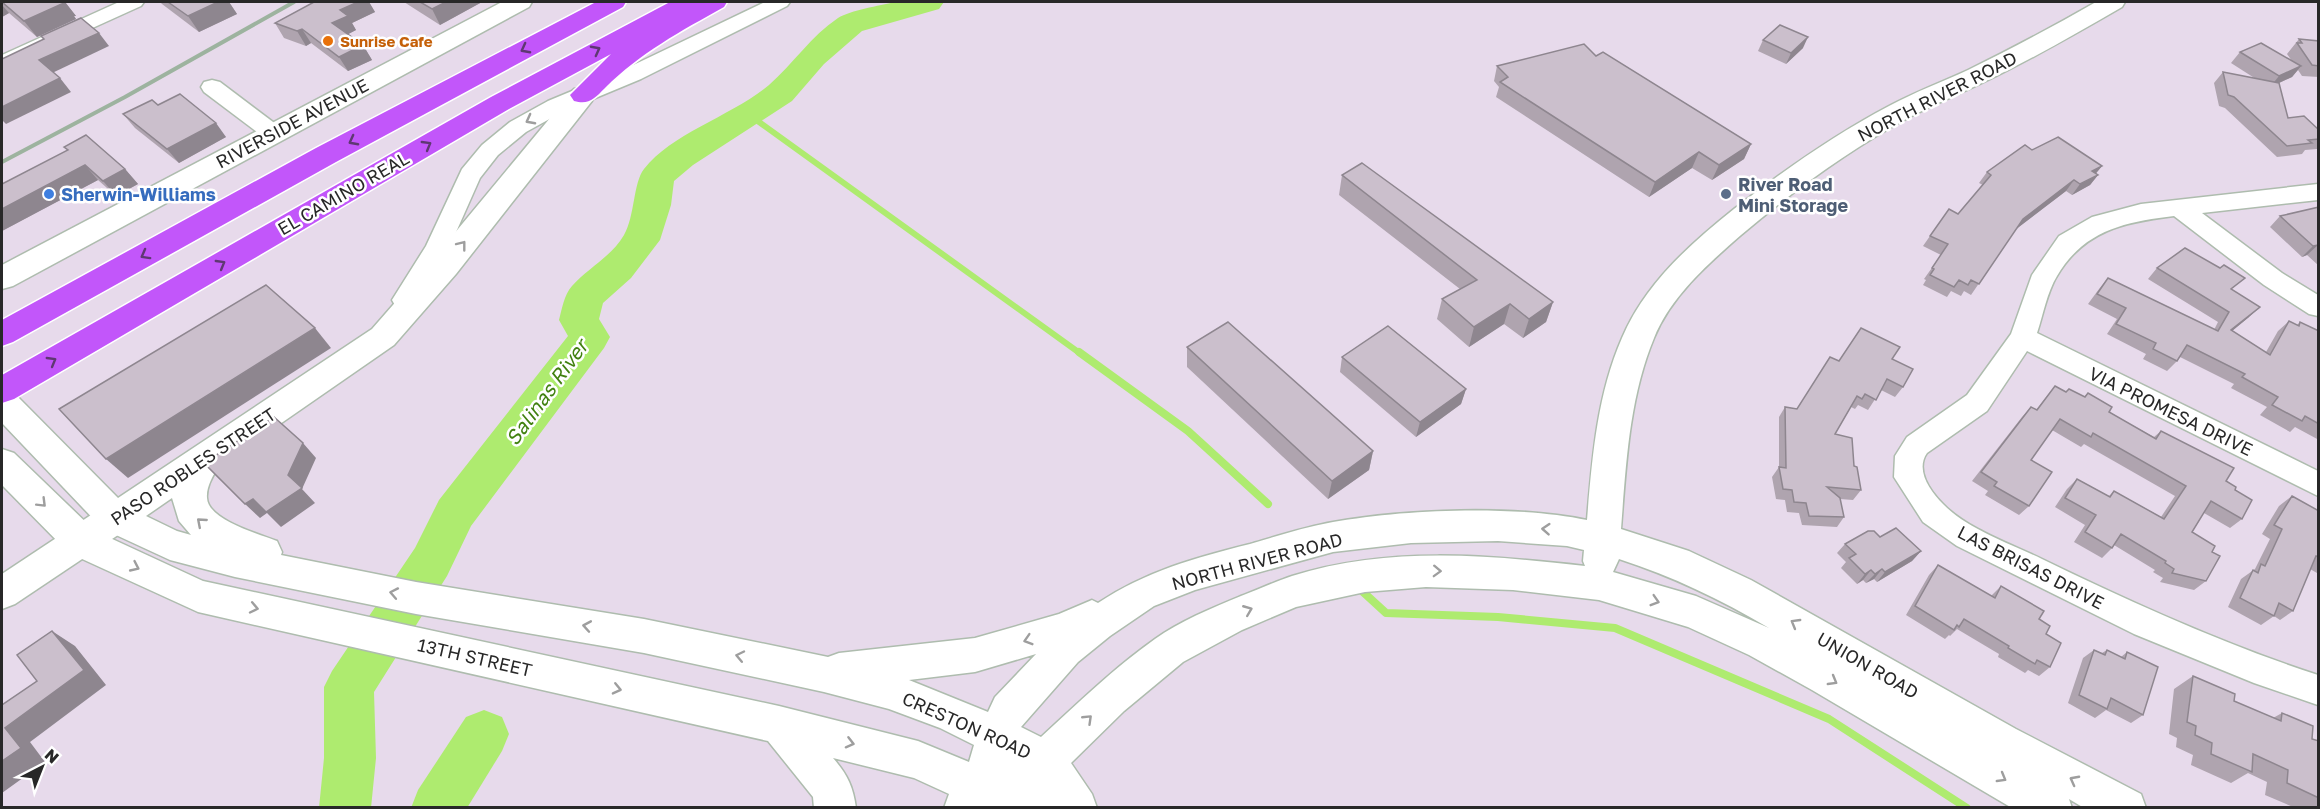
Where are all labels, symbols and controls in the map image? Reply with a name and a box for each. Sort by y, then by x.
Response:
place label: Sunrise Cafe [340,32,433,50]
marker: Sunrise Cafe [321,34,335,48]
one-way arrow [521,42,531,53]
one-way arrow [590,45,601,57]
street label: NORTH RIVER ROAD [1854,46,2020,146]
street label: RIVERSIDE AVENUE [212,73,372,173]
one-way arrow [526,113,537,124]
one-way arrow [349,134,359,145]
one-way arrow [421,141,431,153]
street label: EL CAMINO REAL [273,147,413,239]
place label: River Road Mini Storage [1738,173,1848,216]
place label: Sherwin-Williams [61,183,216,205]
marker: Sherwin-Williams [42,187,56,201]
marker: River Road Mini Storage [1719,187,1733,201]
one-way arrow [455,241,466,252]
one-way arrow [141,248,151,259]
one-way arrow [215,259,225,271]
water label: Salinas River [500,332,594,449]
one-way arrow [46,357,56,368]
street label: VIA PROMESA DRIVE [2086,362,2256,460]
street label: PASO ROBLES STREET [106,402,280,530]
one-way arrow [34,495,45,506]
one-way arrow [198,518,208,529]
street label: LAS BRISAS DRIVE [1954,521,2108,613]
one-way arrow [1541,523,1550,536]
street label: NORTH RIVER ROAD [1169,528,1345,594]
one-way arrow [129,559,140,571]
one-way arrow [1433,565,1442,578]
one-way arrow [390,587,400,600]
one-way arrow [1649,594,1660,606]
one-way arrow [248,601,258,614]
one-way arrow [1242,605,1252,618]
one-way arrow [1791,619,1801,630]
one-way arrow [582,621,591,633]
street label: UNION ROAD [1813,627,1923,703]
street label: 13TH STREET [416,633,534,681]
one-way arrow [1023,633,1034,645]
one-way arrow [736,650,746,663]
one-way arrow [1827,673,1837,685]
one-way arrow [612,682,622,695]
street label: CRESTON ROAD [899,687,1035,763]
one-way arrow [1080,716,1091,727]
one-way arrow [845,736,855,749]
north arrow [12,737,72,797]
text: N [41,744,63,767]
one-way arrow [1995,771,2006,782]
one-way arrow [2070,776,2081,788]

